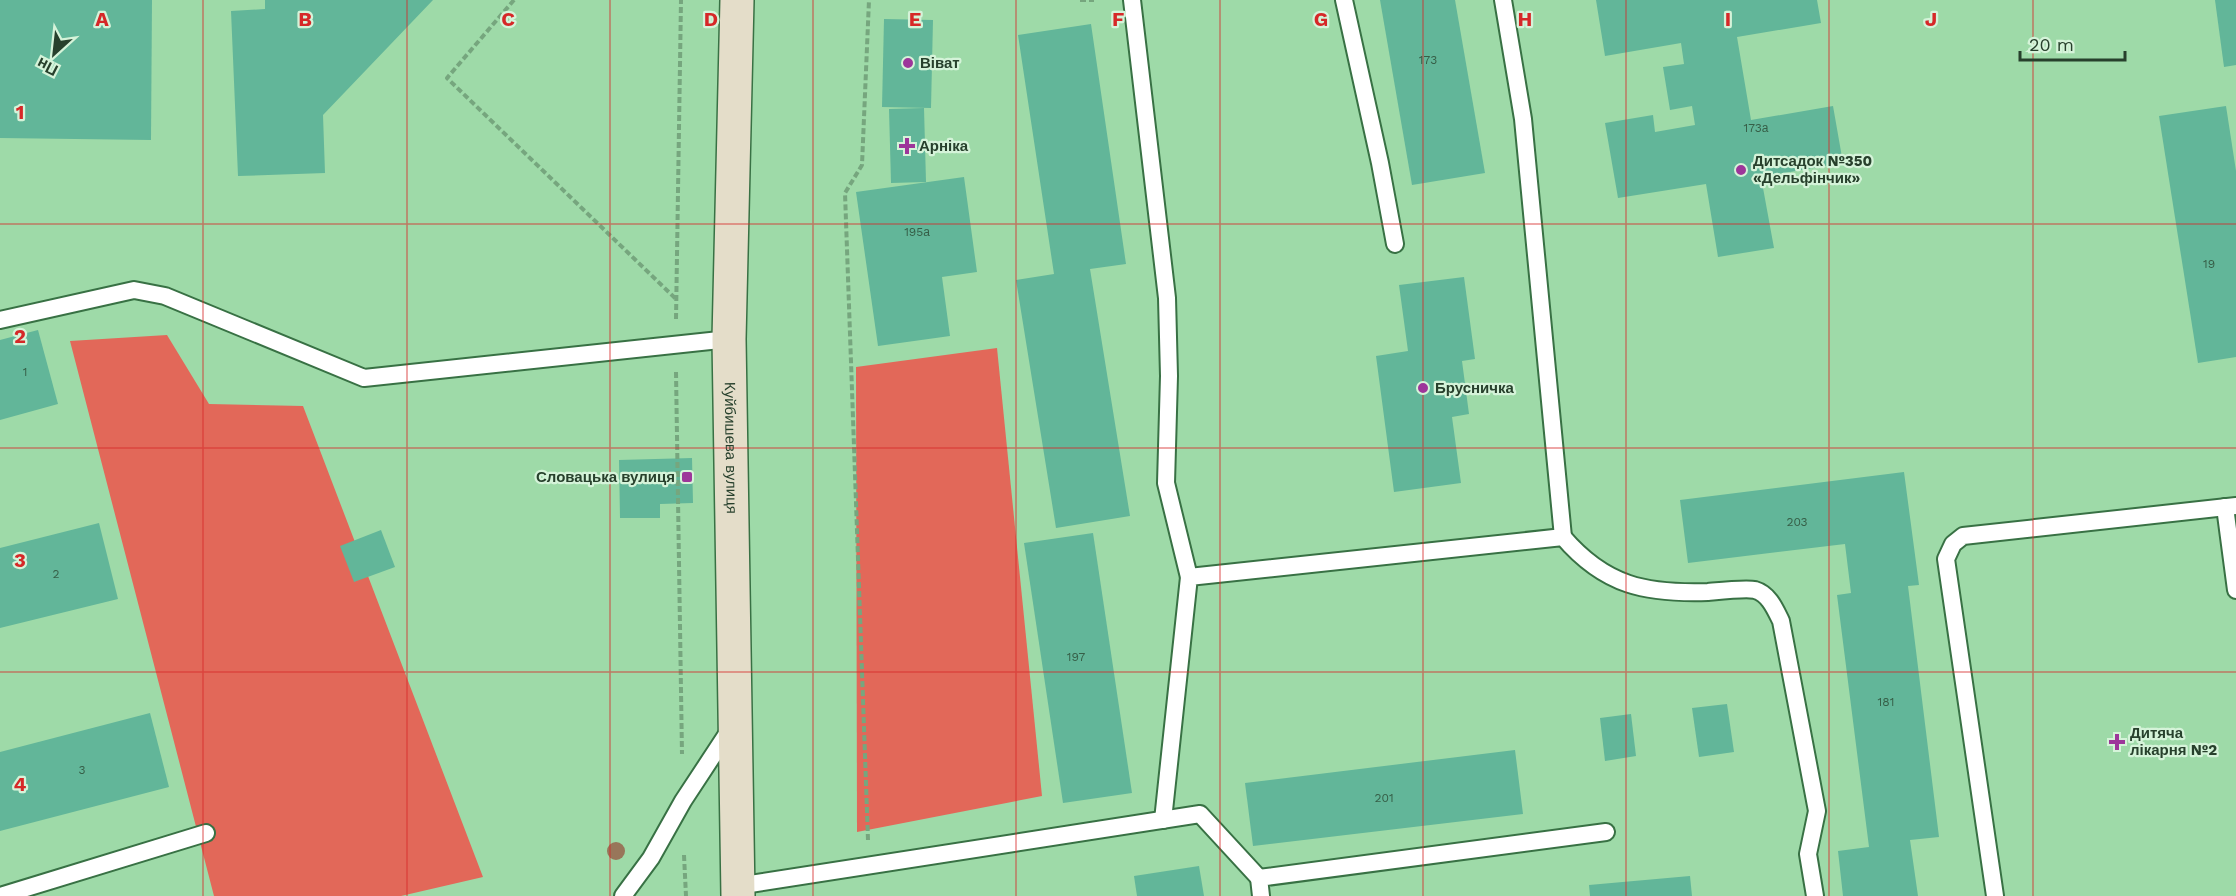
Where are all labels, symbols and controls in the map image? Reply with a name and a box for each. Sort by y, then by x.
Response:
text: A [95,7,109,31]
text: B [298,7,312,31]
text: C [501,7,515,31]
text: D [704,7,718,31]
text: E [909,7,921,31]
text: F [1112,7,1124,31]
text: G [1314,7,1328,31]
text: H [1518,7,1532,31]
text: I [1725,7,1731,31]
text: J [1925,7,1937,31]
north arrow [24,24,84,84]
scale bar [2020,24,2125,62]
text: 20 m [2029,34,2074,55]
house number: 173 [1419,53,1437,67]
text: Пн [34,54,61,80]
place label: Віват [920,54,960,72]
marker: Віват [901,56,915,70]
text: 1 [16,100,24,124]
house number: 173а [1743,121,1769,135]
place label: Арніка [919,137,969,155]
marker: Арніка [900,139,914,153]
place label: Дитсадок №350 «Дельфінчик» [1753,152,1872,187]
marker: Дитсадок №350 «Дельфінчик» [1734,163,1748,177]
house number: 195а [904,225,930,239]
house number: 19 [2203,257,2215,271]
text: 2 [14,324,26,348]
house number: 1 [23,365,27,379]
place label: Брусничка [1435,379,1515,397]
marker: Брусничка [1416,381,1430,395]
street label: Куйбишева вулиця [721,382,741,514]
place label: Словацька вулиця [536,468,675,486]
marker: Словацька вулиця [680,470,694,484]
house number: 203 [1786,515,1808,529]
text: 3 [14,548,26,572]
house number: 2 [53,567,60,581]
house number: 197 [1067,650,1086,664]
house number: 181 [1878,695,1894,709]
place label: Дитяча лікарня №2 [2130,724,2217,759]
marker: Дитяча лікарня №2 [2108,733,2126,751]
house number: 3 [79,763,86,777]
text: 4 [14,772,27,796]
house number: 201 [1374,791,1394,805]

